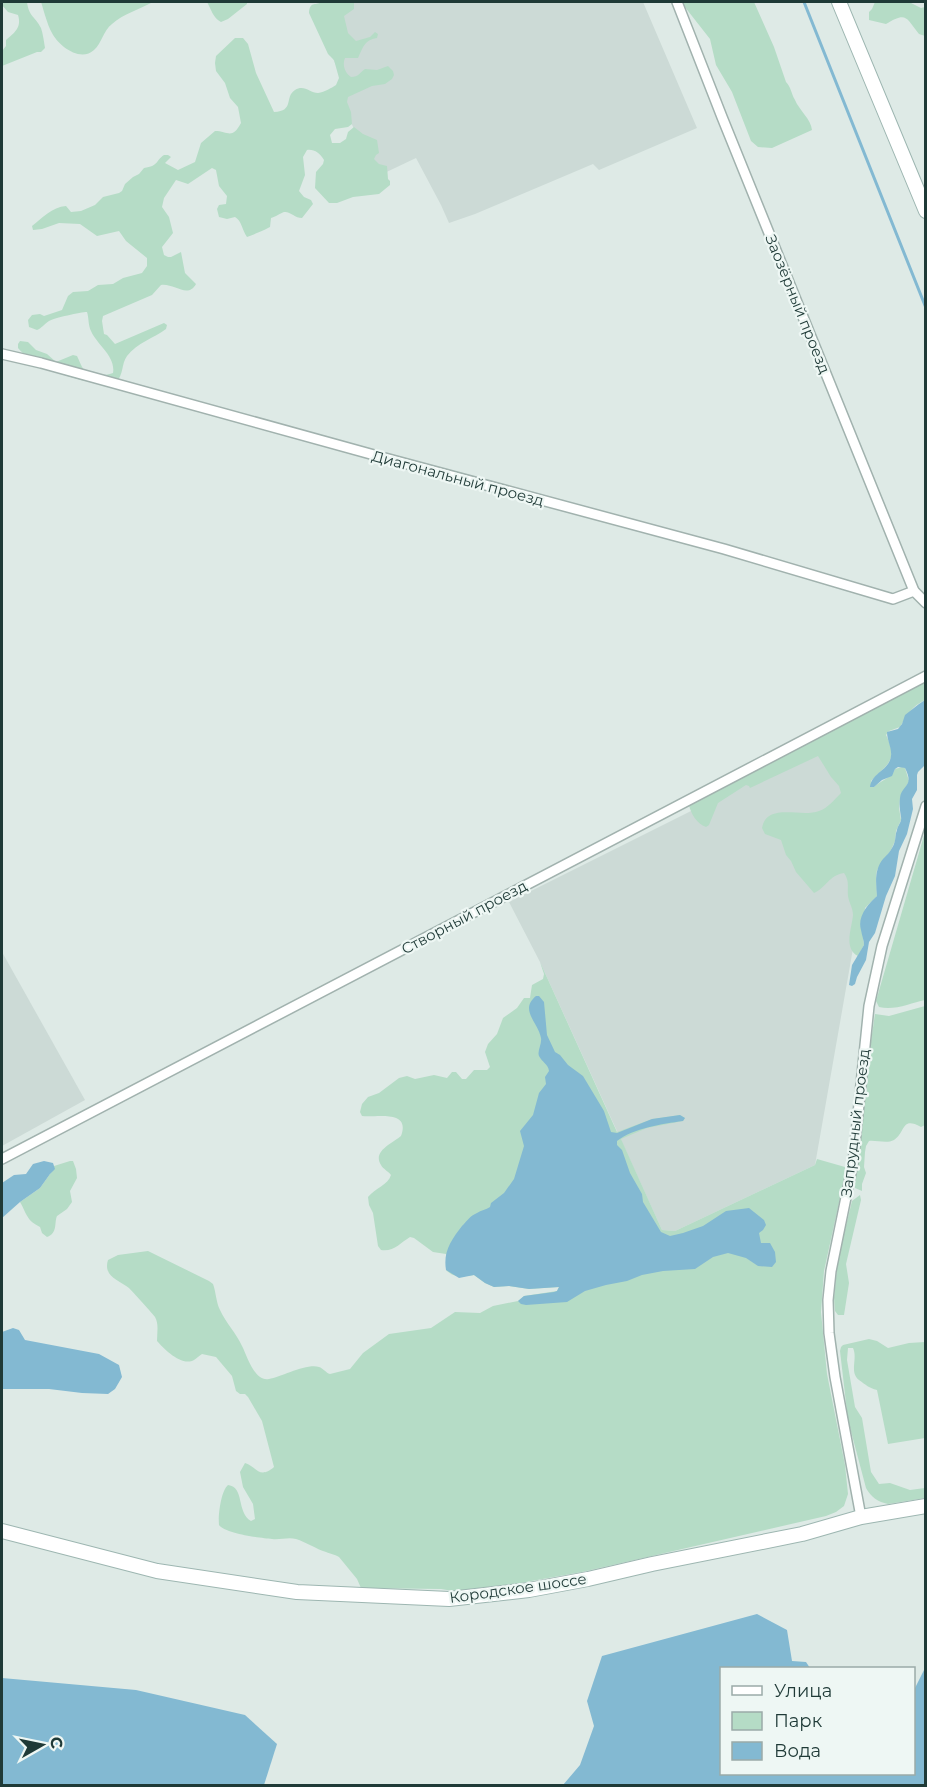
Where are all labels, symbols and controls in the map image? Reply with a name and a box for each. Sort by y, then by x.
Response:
street label: Заозёрный проезд [761,232,835,377]
street label: Диагональный проезд [370,446,546,510]
street label: Створный проезд [398,876,530,958]
street label: Запрудный проезд [836,1048,874,1198]
street label: Кородское шоссе [448,1569,588,1607]
legend [720,1667,915,1775]
text: Улица [774,1680,832,1702]
text: Парк [774,1710,823,1732]
north arrow [12,1715,72,1775]
text: С [46,1736,67,1750]
text: Вода [774,1740,821,1762]

